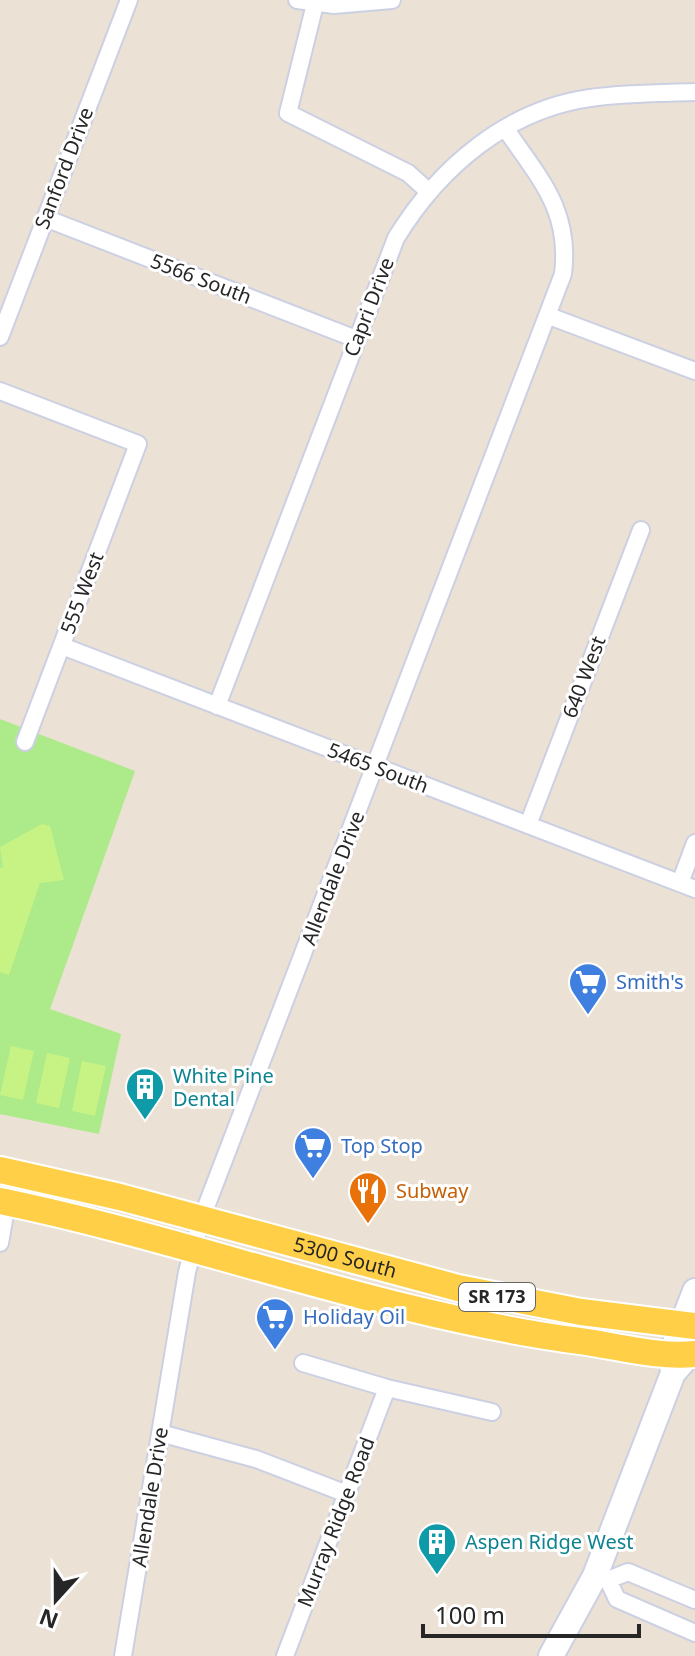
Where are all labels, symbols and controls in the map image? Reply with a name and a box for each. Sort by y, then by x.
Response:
street label: Sanford Drive [28,103,99,233]
street label: 5566 South [147,247,255,310]
street label: Capri Drive [337,253,400,360]
street label: 555 West [54,548,110,638]
street label: 640 West [556,632,612,722]
street label: 5465 South [324,736,432,799]
street label: Allendale Drive [295,807,370,949]
supermarket icon: Smith's [567,961,609,1016]
place label: Smith's [616,968,684,995]
place label: White Pine Dental [173,1062,274,1112]
building icon: White Pine Dental [124,1066,166,1121]
supermarket icon: Top Stop [292,1125,334,1180]
place label: Top Stop [341,1132,423,1159]
restaurant icon: Subway [347,1170,389,1225]
place label: Subway [396,1177,469,1204]
street label: 5300 South [290,1230,400,1284]
road number: SR 173 [459,1283,535,1311]
supermarket icon: Holiday Oil [254,1296,296,1351]
place label: Holiday Oil [303,1303,405,1330]
street label: Allendale Drive [125,1425,174,1569]
street label: Murray Ridge Road [291,1433,380,1611]
building icon: Aspen Ridge West [416,1521,458,1576]
place label: Aspen Ridge West [465,1528,633,1555]
north arrow [16,1560,96,1640]
scale bar [423,1588,639,1638]
text: 100 m [435,1598,505,1631]
text: N [35,1602,62,1637]

